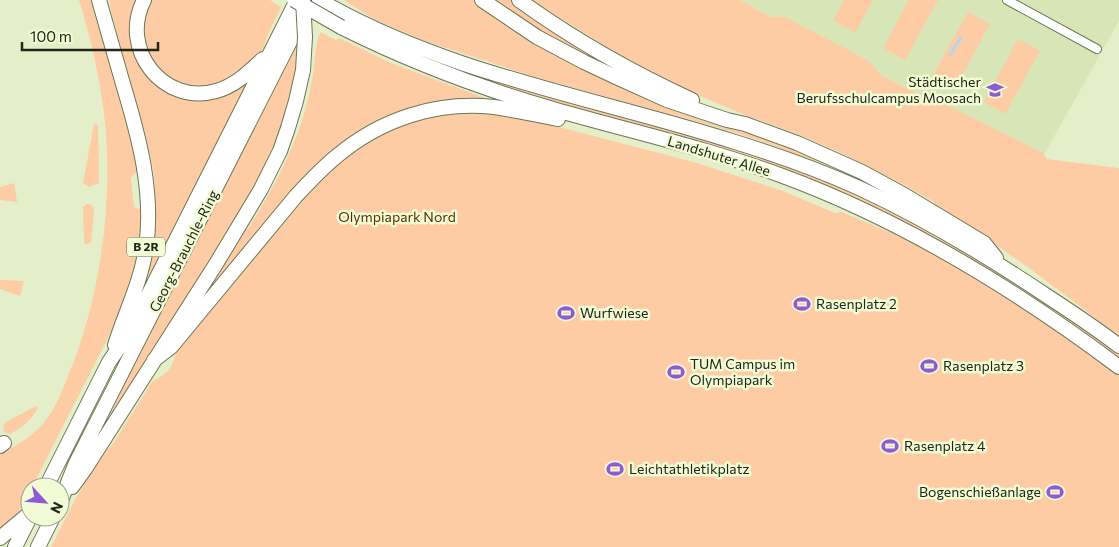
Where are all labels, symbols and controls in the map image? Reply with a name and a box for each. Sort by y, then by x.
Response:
scale bar [22,20,159,52]
text: 100 m [30,27,72,45]
place label: Städtischer Berufsschulcampus Moosach [797,73,981,106]
school or university icon: Städtischer Berufsschulcampus Moosach [985,80,1005,100]
street label: Landshuter Allee [666,132,773,179]
street label: Georg-Brauchle-Ring [145,186,222,315]
park label: Olympiapark Nord [338,208,456,225]
road number: B 2R [127,238,165,256]
sports icon: Rasenplatz 2 [792,294,812,314]
place label: Rasenplatz 2 [816,295,897,312]
sports icon: Wurfwiese [556,303,576,323]
place label: Wurfwiese [580,304,648,321]
place label: TUM Campus im Olympiapark [690,355,795,388]
sports icon: Rasenplatz 3 [919,356,939,376]
place label: Rasenplatz 3 [943,357,1024,374]
sports icon: TUM Campus im Olympiapark [666,362,686,382]
sports icon: Rasenplatz 4 [880,436,900,456]
place label: Rasenplatz 4 [904,437,986,454]
sports icon: Leichtathletikplatz [605,459,625,479]
place label: Leichtathletikplatz [629,460,749,477]
north arrow [20,477,70,527]
sports icon: Bogenschießanlage [1045,482,1065,502]
place label: Bogenschießanlage [919,483,1041,500]
text: N [47,499,67,516]

